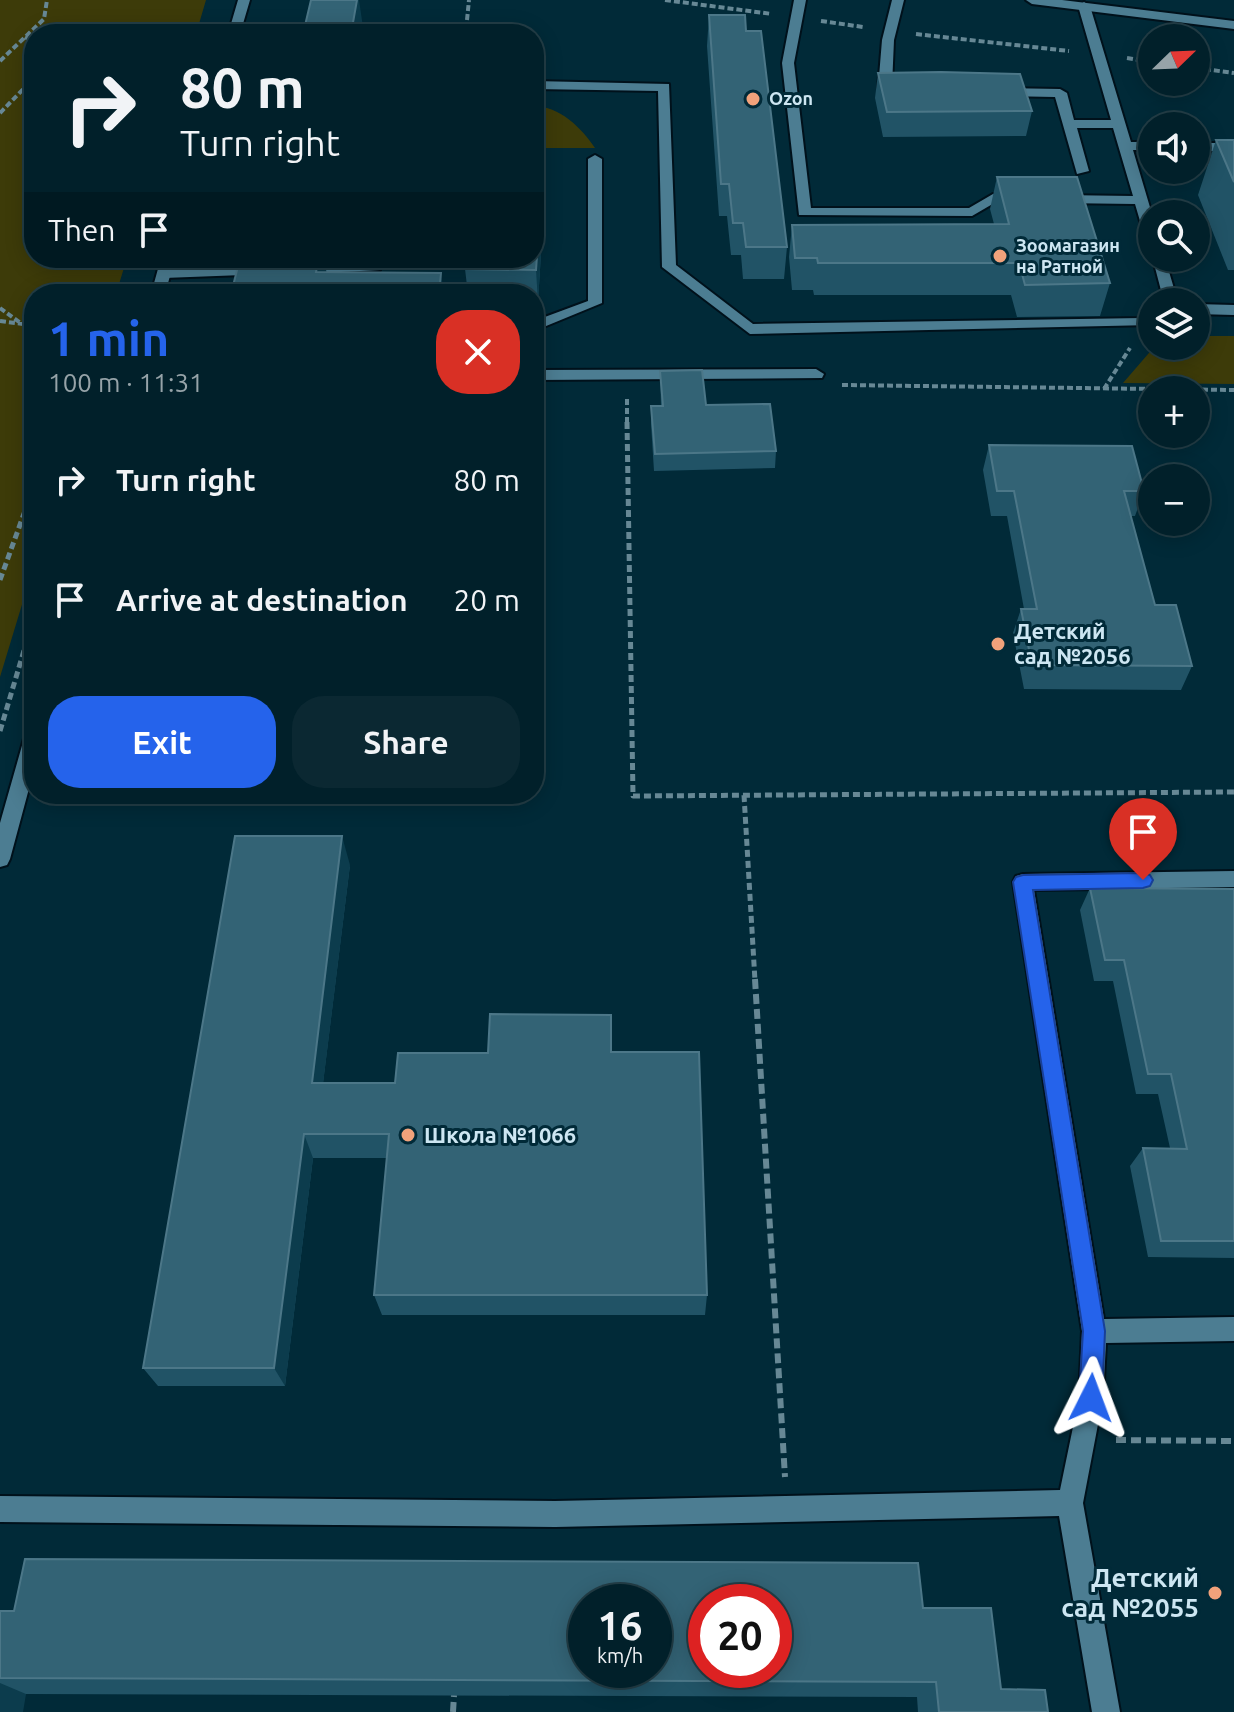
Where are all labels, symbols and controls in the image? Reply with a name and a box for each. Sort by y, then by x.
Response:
north arrow [1138,24,1210,96]
map controls [1138,24,1210,536]
icon: right [48,56,152,160]
text: 80 m [180,56,305,119]
place label: Ozon [769,88,813,108]
marker: Ozon [744,90,762,108]
button: sound [1138,112,1210,184]
text: Turn right [180,122,340,163]
button: search [1138,200,1210,272]
icon: arrive [132,208,176,252]
text: Then [48,213,116,247]
place label: Зоомагазин на Ратной [1016,235,1120,276]
marker: Зоомагазин на Ратной [991,247,1009,265]
button: layers [1138,288,1210,360]
button: close [436,310,520,394]
text: 1 min [48,311,169,365]
text: 100 m · 11:31 [48,368,204,397]
button: + [1138,376,1210,448]
icon: right [48,458,92,502]
text: Turn right [116,463,256,497]
text: 80 m [453,463,520,497]
button: − [1138,464,1210,536]
icon: arrive [48,578,92,622]
text: Arrive at destination [116,583,408,617]
text: 20 m [453,583,520,617]
place label: Детский сад №2056 [1014,618,1131,668]
marker: Детский сад №2056 [989,635,1007,653]
button: Exit [48,696,276,788]
button: Share [292,696,520,788]
pin [1109,798,1177,880]
icon: arrive [1121,810,1165,854]
place label: Школа №1066 [424,1122,576,1147]
marker: Школа №1066 [399,1126,417,1144]
position arrow [1049,1356,1133,1440]
place label: Детский сад №2055 [1061,1563,1199,1622]
speed limit sign: 20 [688,1584,792,1688]
marker: Детский сад №2055 [1206,1584,1224,1602]
text: 16 [597,1603,643,1648]
text: km/h [597,1644,643,1667]

